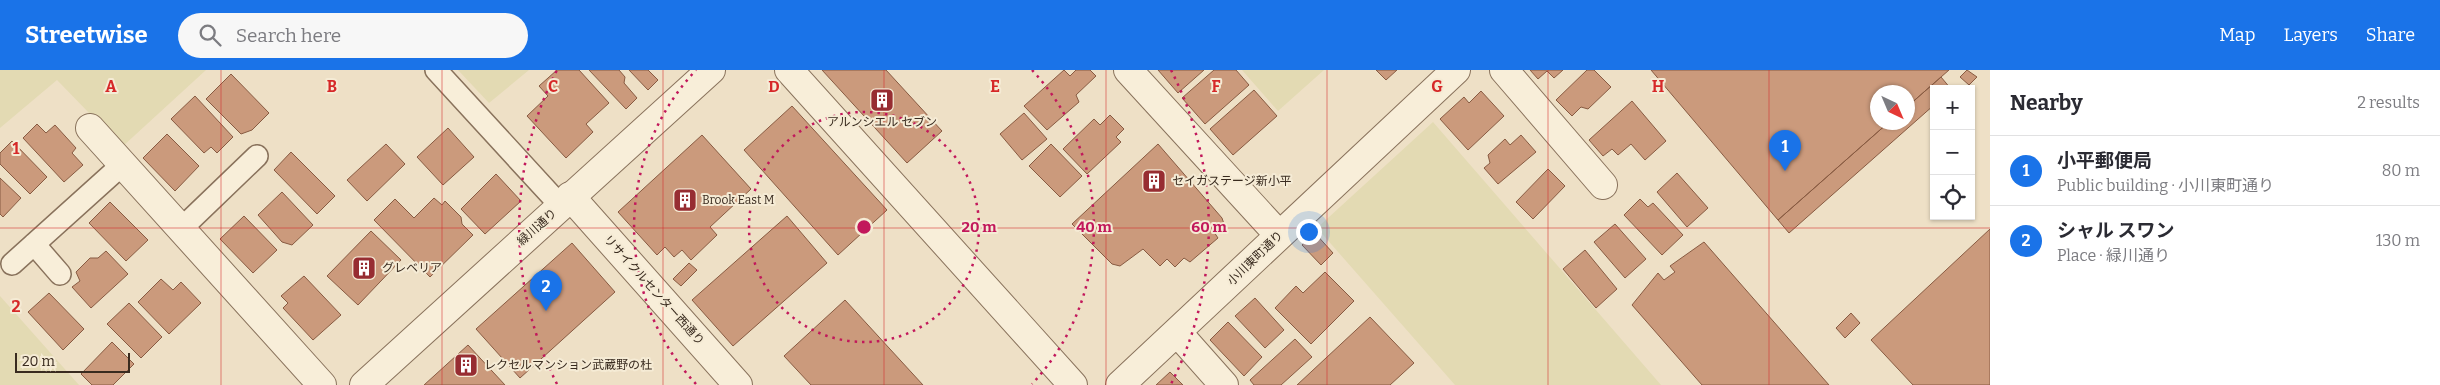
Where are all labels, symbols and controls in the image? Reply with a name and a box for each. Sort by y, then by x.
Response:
search box [178,13,528,58]
text: Streetwise [25,21,148,49]
icon: search [196,21,224,49]
text: Search here [236,24,341,47]
text: Map [2219,24,2255,46]
text: Layers [2283,24,2338,46]
text: Share [2366,24,2415,46]
text: A [105,77,117,96]
text: B [327,77,337,96]
text: C [548,77,558,96]
text: D [768,77,780,96]
text: E [990,77,1000,96]
text: F [1212,77,1221,96]
text: G [1431,77,1443,96]
text: H [1652,77,1665,96]
north arrow [1870,85,1915,130]
map controls [1930,85,1975,220]
button: + [1930,85,1975,130]
building icon: アルンシエル セブン [869,87,895,113]
text: Nearby [2010,90,2083,116]
text: 2 results [2357,93,2420,112]
place label: アルンシエル セブン [827,115,937,129]
pin: 1 [1769,130,1801,171]
button: − [1930,130,1975,175]
text: 1 [13,139,20,158]
text: 小平郵便局 [2057,149,2152,172]
text: 1 [2023,161,2029,180]
text: 80 m [2382,161,2420,180]
building icon: セイガステージ新小平 [1141,168,1167,194]
place label: セイガステージ新小平 [1172,174,1292,188]
button: locate [1930,175,1975,220]
text: Public building · 小川東町通り [2057,176,2274,195]
building icon: Brook East M [672,187,698,213]
place label: Brook East M [702,193,775,207]
street label: 緑川通り [514,206,560,248]
centre of rings [855,218,873,236]
text: 20 m [962,218,997,236]
text: 40 m [1076,218,1113,236]
text: 60 m [1191,218,1227,236]
your location [1296,219,1322,245]
text: シャル スワン [2057,219,2174,242]
street label: 小川東町通り [1224,228,1286,288]
text: 2 [2021,231,2031,250]
text: 130 m [2376,231,2420,250]
street label: リサイクルセンター西通り [601,232,707,348]
text: Place · 緑川通り [2057,246,2170,265]
building icon: グレベリア [351,255,377,281]
place label: グレベリア [382,261,442,275]
pin: 2 [530,270,562,311]
text: 2 [11,297,21,316]
scale bar [15,350,130,373]
building icon: レクセルマンション武蔵野の杜 [453,352,479,378]
text: 20 m [22,353,55,370]
place label: レクセルマンション武蔵野の杜 [484,358,652,372]

